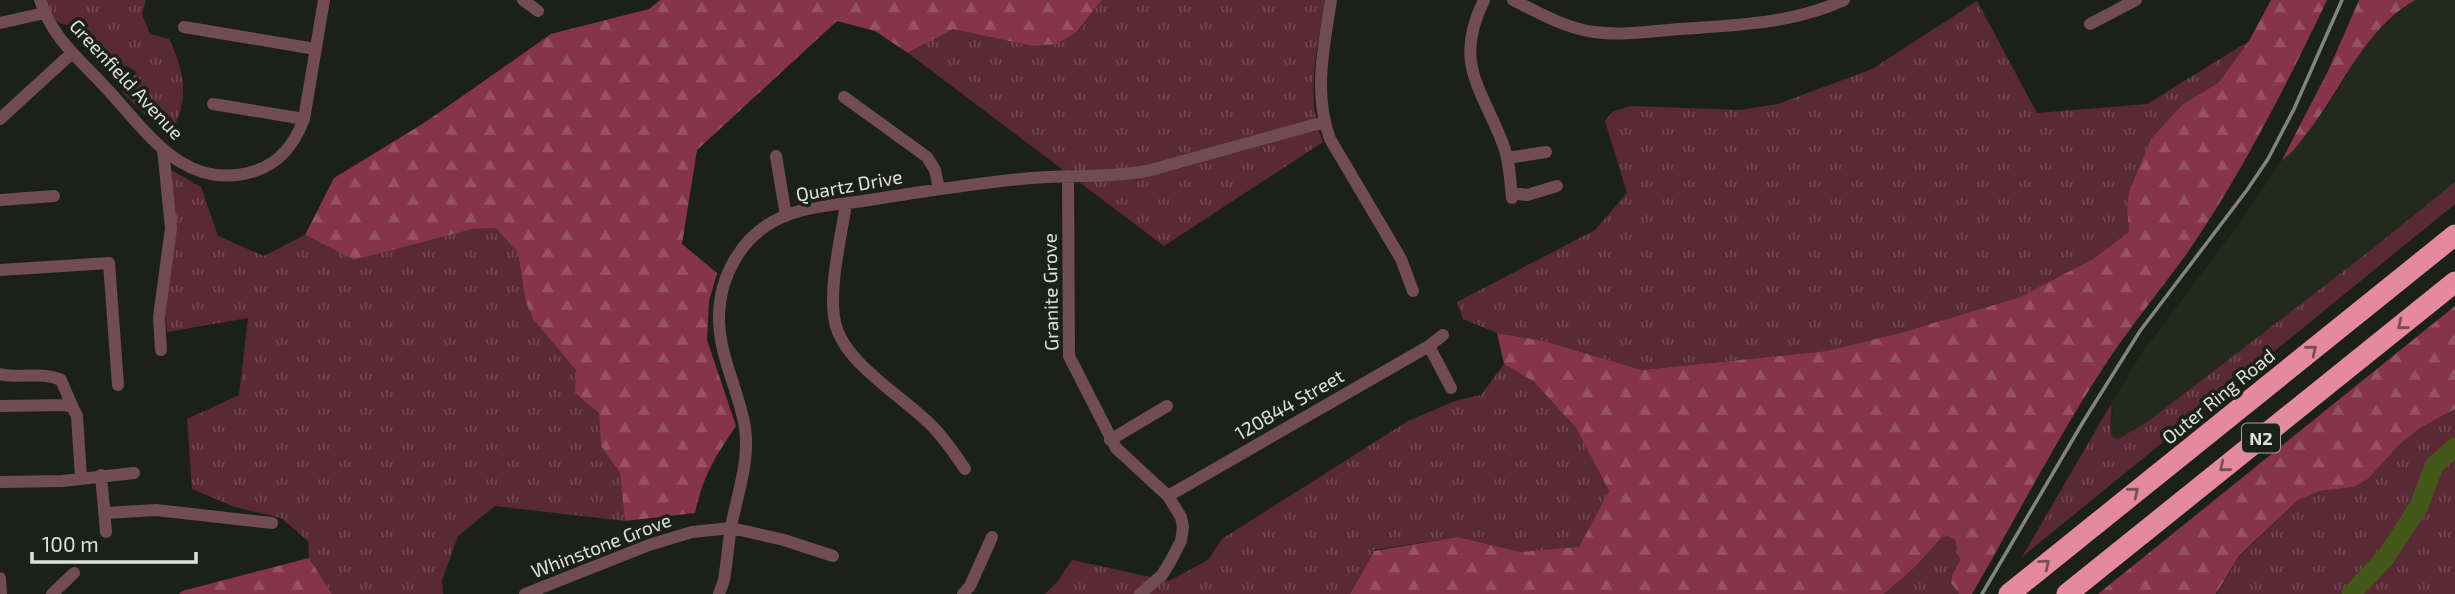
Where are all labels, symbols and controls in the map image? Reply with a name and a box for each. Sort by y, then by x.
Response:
street label: Greenfield Avenue [65,14,189,144]
street label: Quartz Drive [794,164,904,206]
street label: Granite Grove [1037,233,1063,351]
one-way arrow [2397,317,2410,329]
street label: Outer Ring Road [2157,343,2279,449]
one-way arrow [2304,346,2316,359]
street label: 120844 Street [1231,364,1347,444]
road number: N2 [2242,424,2280,452]
one-way arrow [2219,459,2232,471]
one-way arrow [2127,488,2139,501]
street label: Whinstone Grove [528,508,674,582]
scale bar [32,520,196,564]
text: 100 m [42,531,99,556]
one-way arrow [2037,560,2050,573]

